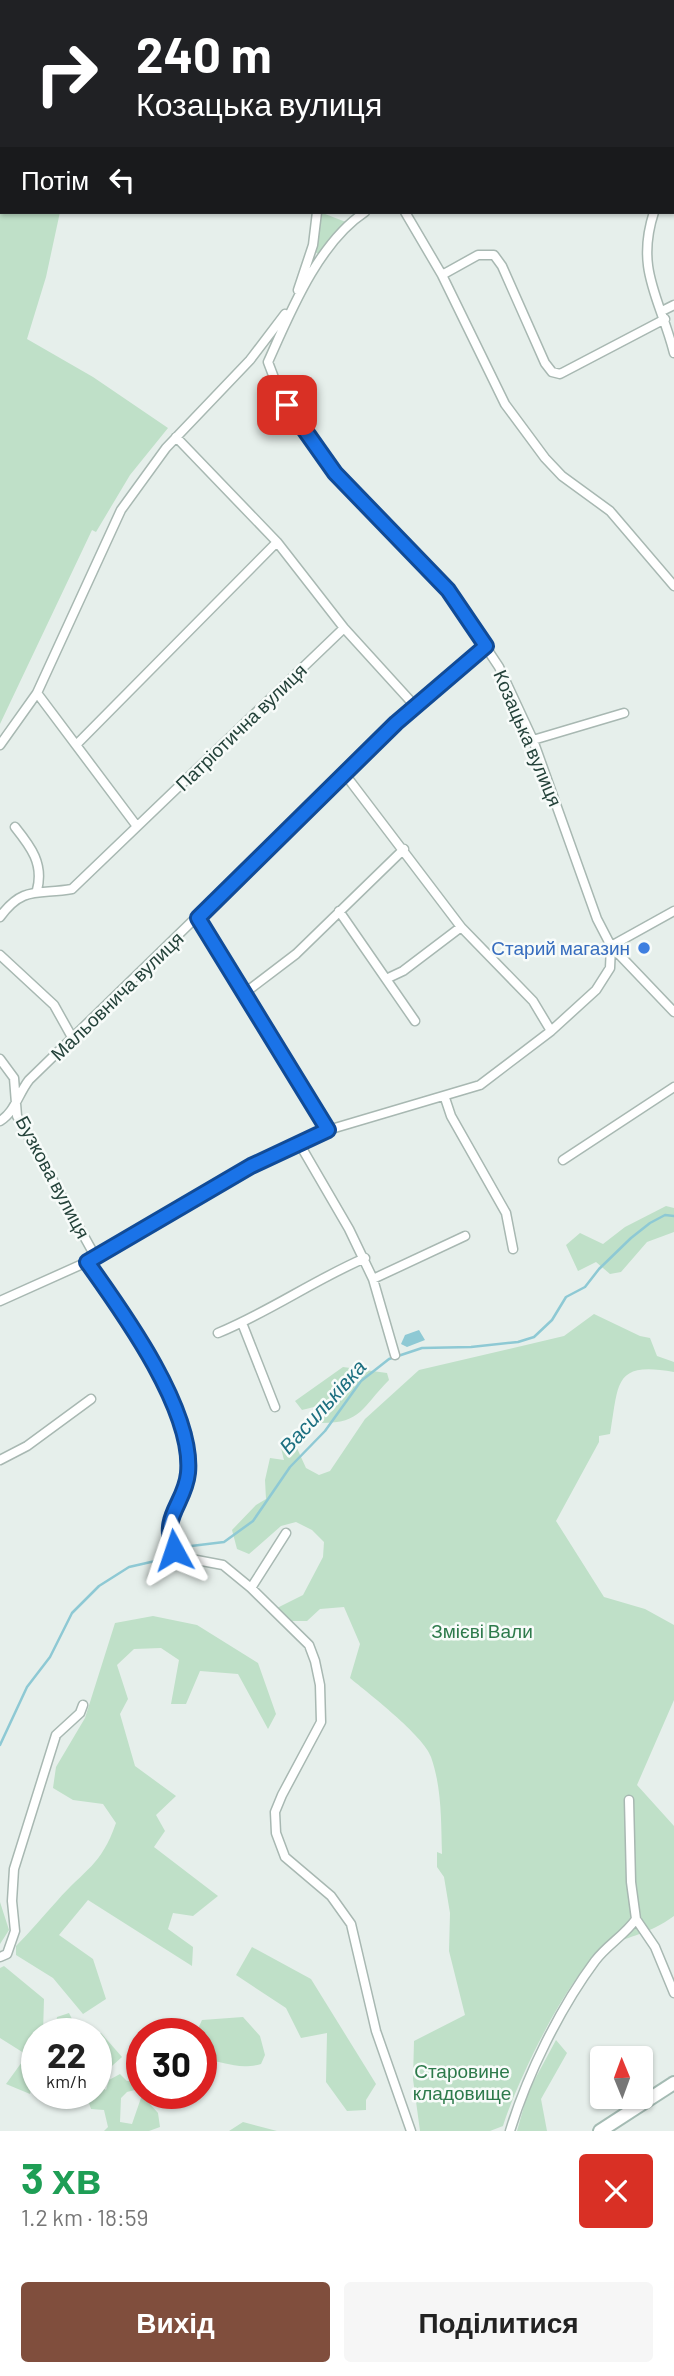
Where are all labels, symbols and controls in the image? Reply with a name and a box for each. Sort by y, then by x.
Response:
text: 240 m [136,24,272,83]
icon: right [21,28,112,119]
text: Козацька вулиця [136,84,382,122]
icon: left [103,161,141,199]
text: Потім [21,164,89,195]
pin [257,375,317,435]
icon: arrive [268,386,306,424]
street label: Патріотична вулиця [170,658,311,795]
street label: Козацька вулиця [489,666,568,810]
street label: Мальовнича вулиця [46,926,188,1065]
place label: Старий магазин [491,936,630,959]
marker: Старий магазин [636,940,652,956]
street label: Бузкова вулиця [12,1112,95,1242]
water label: Васильківка [273,1354,371,1458]
position arrow [137,1513,211,1587]
park label: Змієві Вали [431,1619,533,1642]
speed limit sign: 30 [126,2018,217,2109]
text: 22 [47,2033,86,2075]
north arrow [590,2046,653,2109]
map controls [590,2046,653,2109]
park label: Старовине кладовище [413,2059,511,2104]
text: km/h [46,2070,87,2092]
text: 3 хв [21,2152,101,2202]
button: close [579,2154,653,2228]
text: 1.2 km · 18:59 [21,2203,149,2231]
button: Вихід [21,2282,330,2362]
button: Поділитися [344,2282,653,2362]

